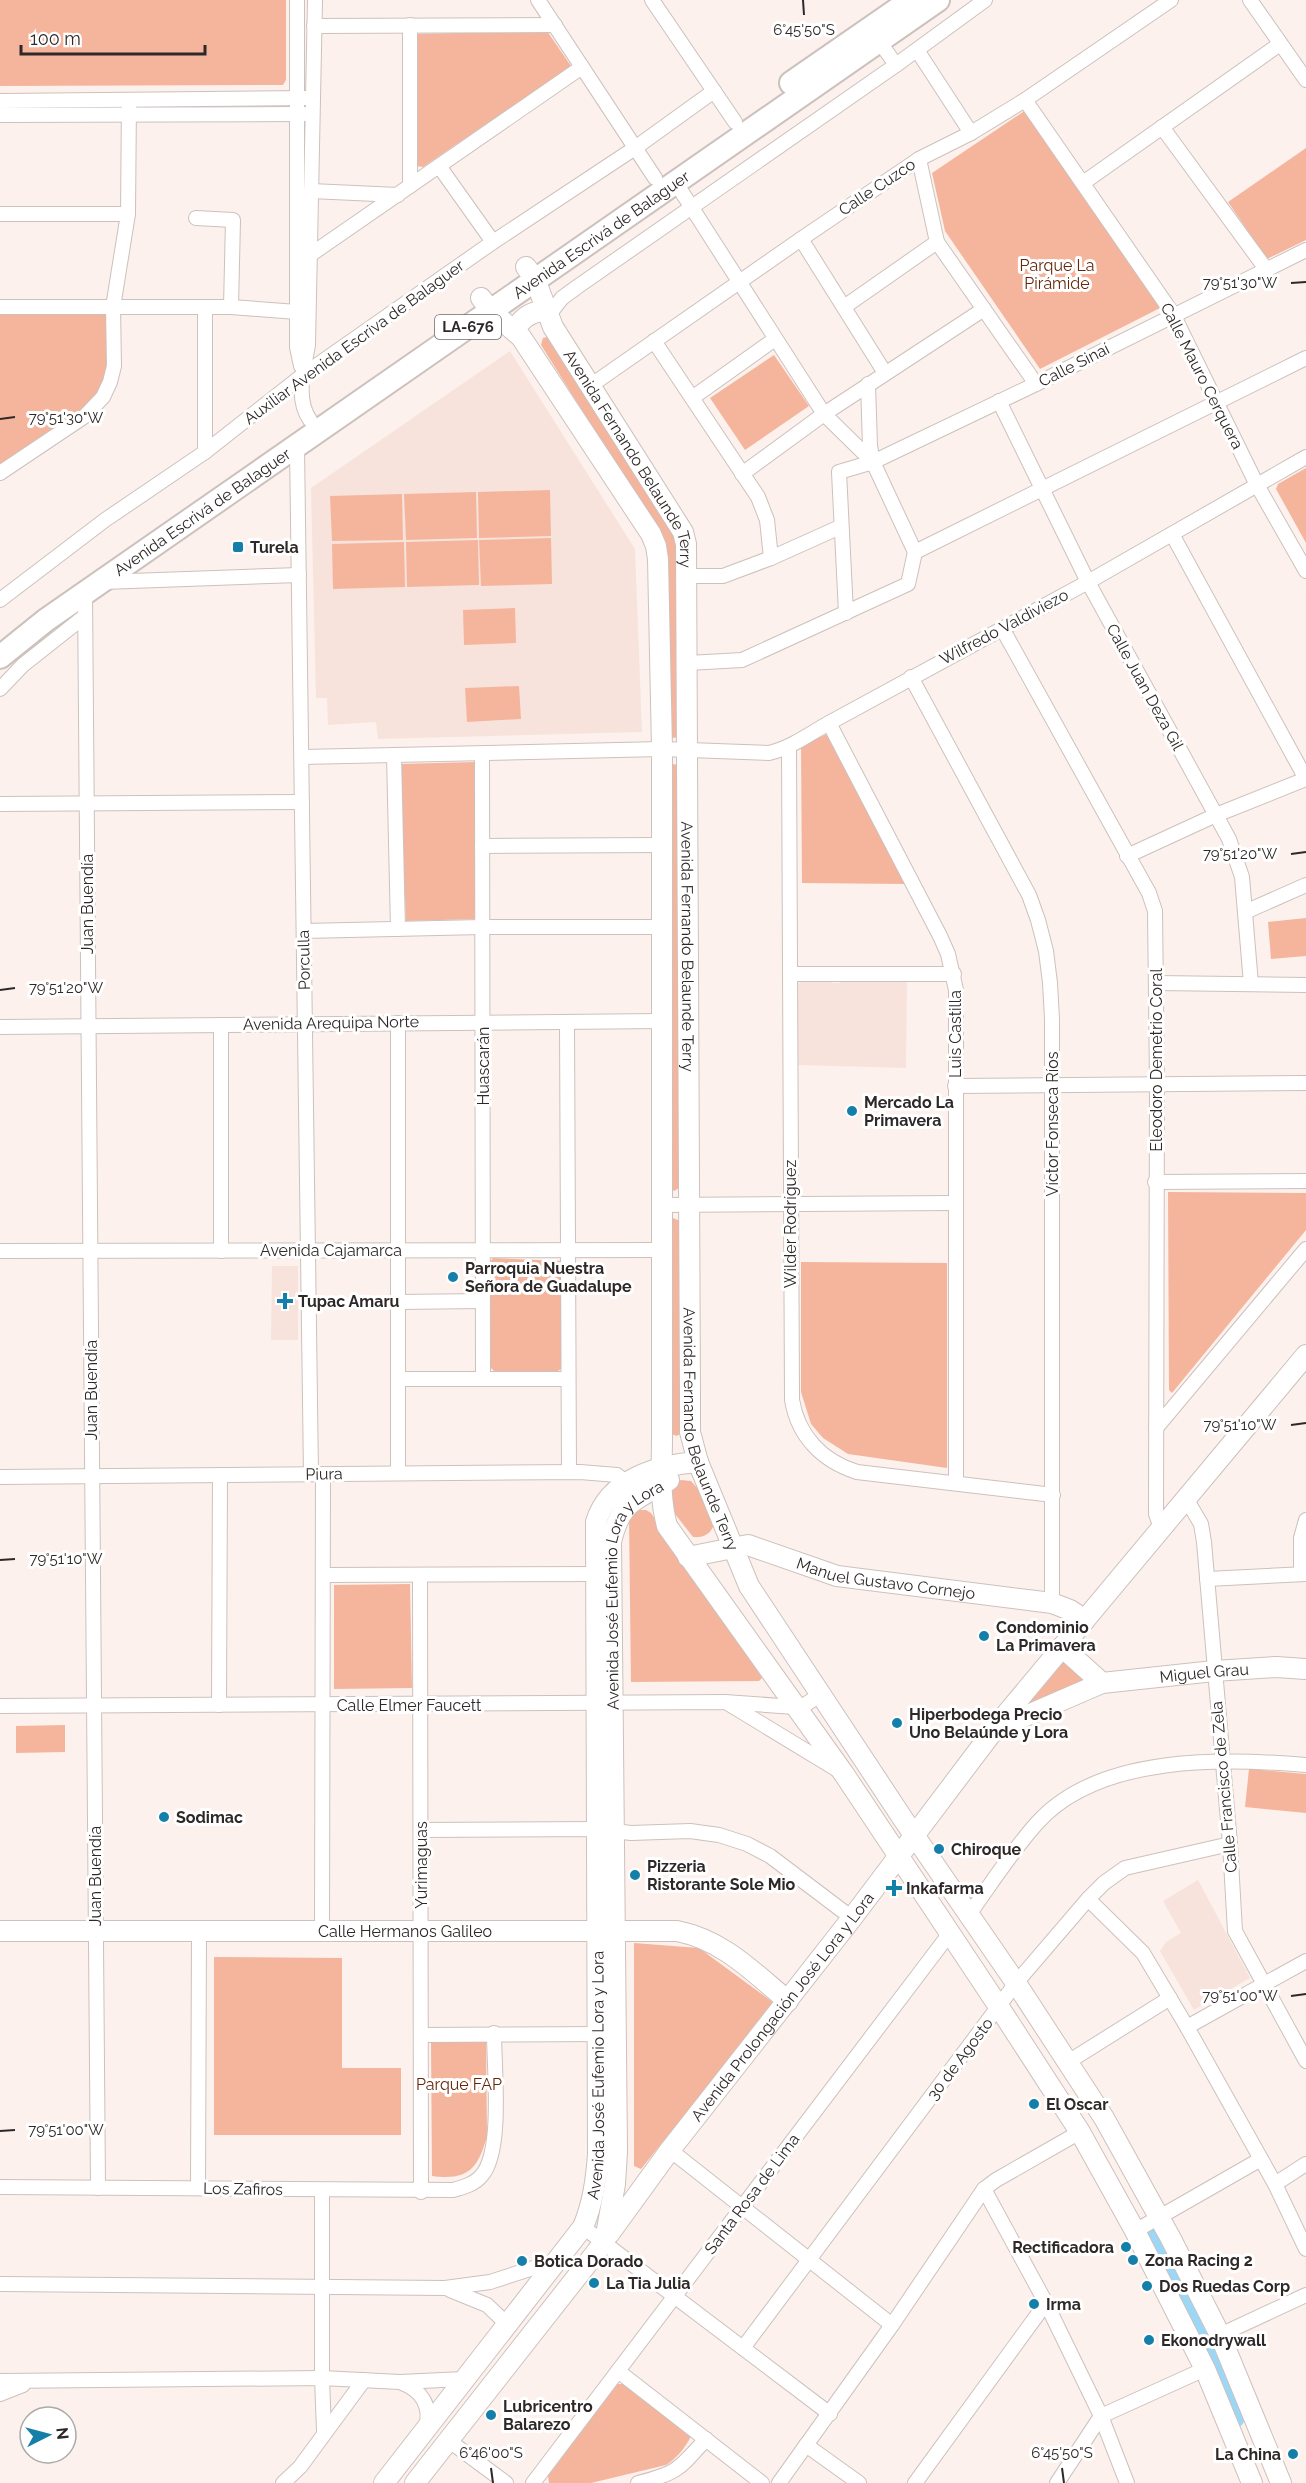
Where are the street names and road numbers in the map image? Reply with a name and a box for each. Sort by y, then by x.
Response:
street label: Calle Cuzco [835,154,919,220]
street label: Avenida Escrivá de Balaguer [509,166,693,302]
street label: Auxiliar Avenida Escriva de Balaguer [240,256,468,428]
street label: Calle Mauro Cerquera [1157,300,1247,452]
road number: LA-676 [435,315,501,339]
street label: Calle Sinaí [1036,339,1113,391]
street label: Avenida Fernando Belaunde Terry [560,346,696,568]
street label: Avenida Escrivá de Balaguer [110,444,294,579]
street label: Wilfredo Valdiviezo [937,585,1071,669]
street label: Calle Juan Deza Gil [1102,621,1188,754]
street label: Avenida Fernando Belaunde Terry [678,821,698,1072]
street label: Juan Buendía [78,854,97,954]
street label: Porculla [294,930,314,990]
street label: Eleodoro Demetrio Coral [1147,968,1166,1152]
street label: Luis Castilla [946,990,965,1078]
street label: Avenida Arequipa Norte [243,1012,419,1034]
street label: Huascarán [474,1027,493,1105]
street label: Víctor Fonseca Ríos [1043,1051,1062,1196]
street label: Wilder Rodríguez [781,1160,800,1288]
street label: Avenida Cajamarca [260,1241,402,1260]
street label: Avenida Fernando Belaunde Terry [680,1307,743,1554]
street label: Juan Buendía [82,1340,101,1440]
street label: Piura [305,1464,343,1484]
street label: Avenida José Eufemio Lora y Lora [601,1476,667,1710]
street label: Manuel Gustavo Cornejo [794,1553,976,1603]
street label: Miguel Grau [1159,1659,1249,1686]
street label: Calle Elmer Faucett [337,1696,482,1715]
street label: Calle Francisco de Zela [1207,1700,1241,1874]
street label: Yurimaguas [412,1821,431,1909]
street label: Juan Buendía [86,1826,105,1926]
street label: Avenida Prolongación José Lora y Lora [687,1888,878,2125]
street label: Calle Hermanos Galileo [318,1922,492,1941]
street label: Avenida José Eufemio Lora y Lora [583,1951,608,2201]
street label: 30 de Agosto [923,2014,997,2104]
street label: Santa Rosa de Lima [701,2130,803,2258]
street label: Los Zafiros [203,2179,283,2199]

